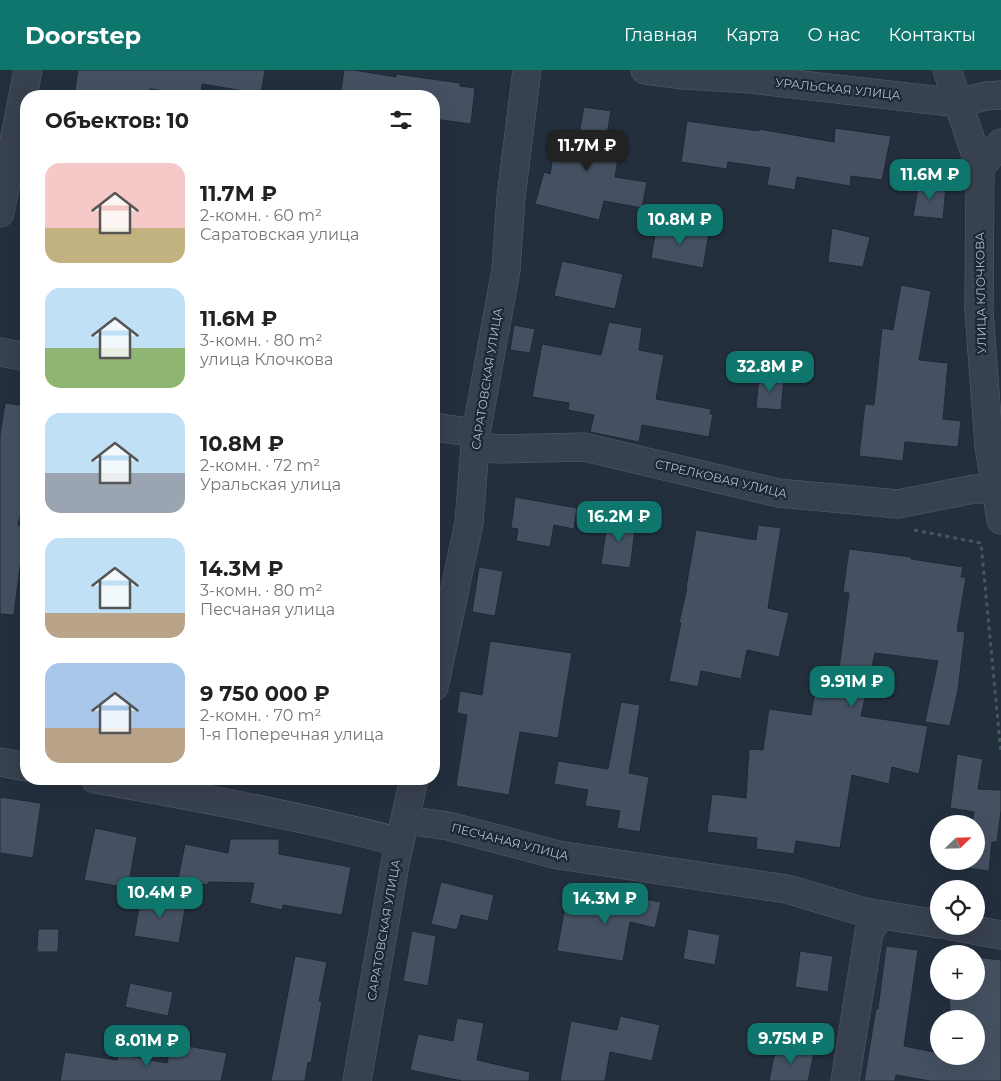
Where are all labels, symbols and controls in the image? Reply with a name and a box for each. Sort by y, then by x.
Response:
text: Doorstep [25,21,141,50]
text: Главная [624,24,698,46]
text: Карта [726,24,780,46]
text: О нас [808,24,860,46]
text: Контакты [888,24,976,46]
street label: УРАЛЬСКАЯ УЛИЦА [775,74,902,103]
icon: filters [387,106,415,134]
text: Объектов: 10 [45,108,189,133]
pin: 11.7M ₽ [541,129,633,172]
text: 11.7M ₽ [558,136,616,155]
pin: 11.6M ₽ [884,158,976,201]
text: 11.6M ₽ [901,165,959,184]
text: 11.7M ₽ [200,181,277,206]
icon: home [85,183,145,243]
pin: 10.8M ₽ [634,204,726,246]
text: 2-комн. · 60 m² [200,206,322,225]
text: 10.8M ₽ [648,210,712,229]
text: Саратовская улица [200,225,359,244]
street label: УЛИЦА КЛОЧКОВА [972,232,989,354]
text: 11.6M ₽ [200,306,277,331]
street label: САРАТОВСКАЯ УЛИЦА [468,307,505,451]
icon: home [85,308,145,368]
text: 3-комн. · 80 m² [200,331,322,350]
text: улица Клочкова [200,350,333,369]
pin: 32.8M ₽ [724,350,816,393]
text: 32.8M ₽ [737,357,803,376]
text: 10.8M ₽ [200,431,284,456]
icon: home [85,433,145,493]
text: 2-комн. · 72 m² [200,456,320,475]
street label: СТРЕЛКОВАЯ УЛИЦА [654,456,789,501]
text: Уральская улица [200,475,341,494]
pin: 16.2M ₽ [573,500,665,543]
text: 16.2M ₽ [588,507,650,526]
text: 14.3M ₽ [200,556,284,581]
icon: home [85,558,145,618]
text: 3-комн. · 80 m² [200,581,322,600]
text: Песчаная улица [200,600,335,619]
pin: 9.91M ₽ [806,666,898,708]
text: 9.91M ₽ [821,672,883,691]
text: 9 750 000 ₽ [200,681,330,706]
icon: home [85,683,145,743]
text: 2-комн. · 70 m² [200,706,321,725]
text: 1-я Поперечная улица [200,725,384,744]
north arrow [930,815,985,870]
map controls [930,815,985,1065]
street label: ПЕСЧАНАЯ УЛИЦА [450,820,570,863]
street label: САРАТОВСКАЯ УЛИЦА [364,858,403,1002]
pin: 10.4M ₽ [114,876,206,919]
button: locate [930,880,985,935]
pin: 14.3M ₽ [559,882,651,925]
text: 10.4M ₽ [128,883,192,902]
text: 14.3M ₽ [573,889,637,908]
button: + [930,945,985,1000]
button: − [930,1010,985,1065]
pin: 9.75M ₽ [745,1022,837,1065]
pin: 8.01M ₽ [101,1024,193,1067]
text: 9.75M ₽ [758,1029,824,1048]
text: 8.01M ₽ [115,1031,179,1050]

